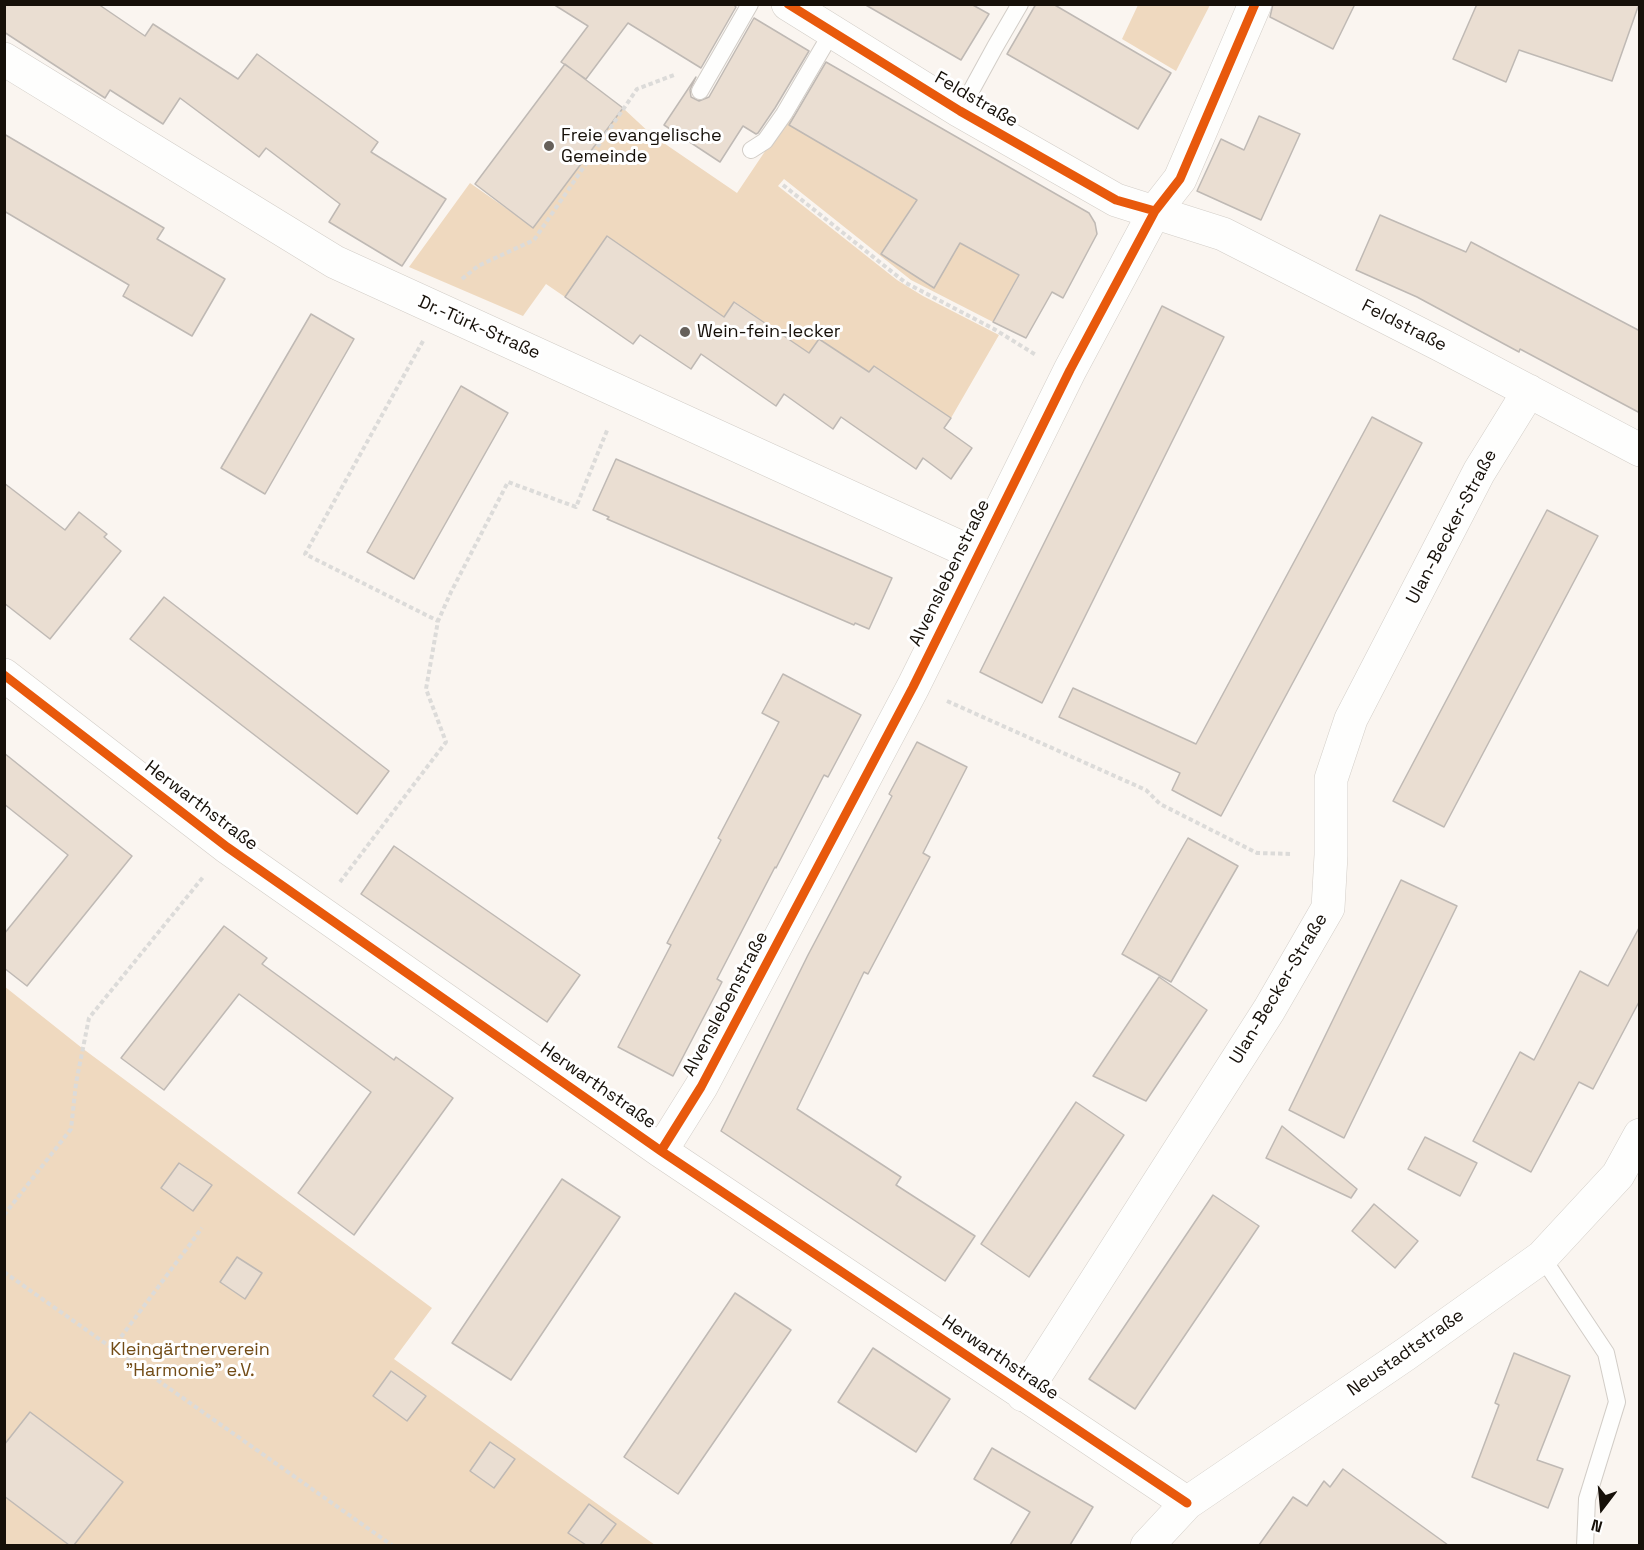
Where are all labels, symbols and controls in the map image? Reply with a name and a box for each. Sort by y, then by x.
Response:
street label: Feldstraße [930,67,1022,133]
place label: Freie evangelische Gemeinde [561,125,722,168]
marker: Freie evangelische Gemeinde [542,139,556,153]
street label: Dr.-Türk-Straße [415,291,543,365]
street label: Feldstraße [1358,295,1450,357]
place label: Wein-fein-lecker [697,321,841,343]
marker: Wein-fein-lecker [678,325,692,339]
street label: Ulan-Becker-Straße [1402,446,1502,608]
street label: Alvenslebenstraße [905,496,995,650]
street label: Herwarthstraße [140,756,262,856]
street label: Ulan-Becker-Straße [1225,910,1333,1068]
street label: Alvenslebenstraße [679,928,773,1080]
street label: Herwarthstraße [536,1038,660,1134]
street label: Neustadtstraße [1344,1305,1468,1401]
street label: Herwarthstraße [937,1311,1063,1405]
park label: Kleingärtnerverein "Harmonie" e.V. [110,1339,270,1382]
north arrow [1572,1478,1632,1538]
text: N [1589,1514,1605,1537]

